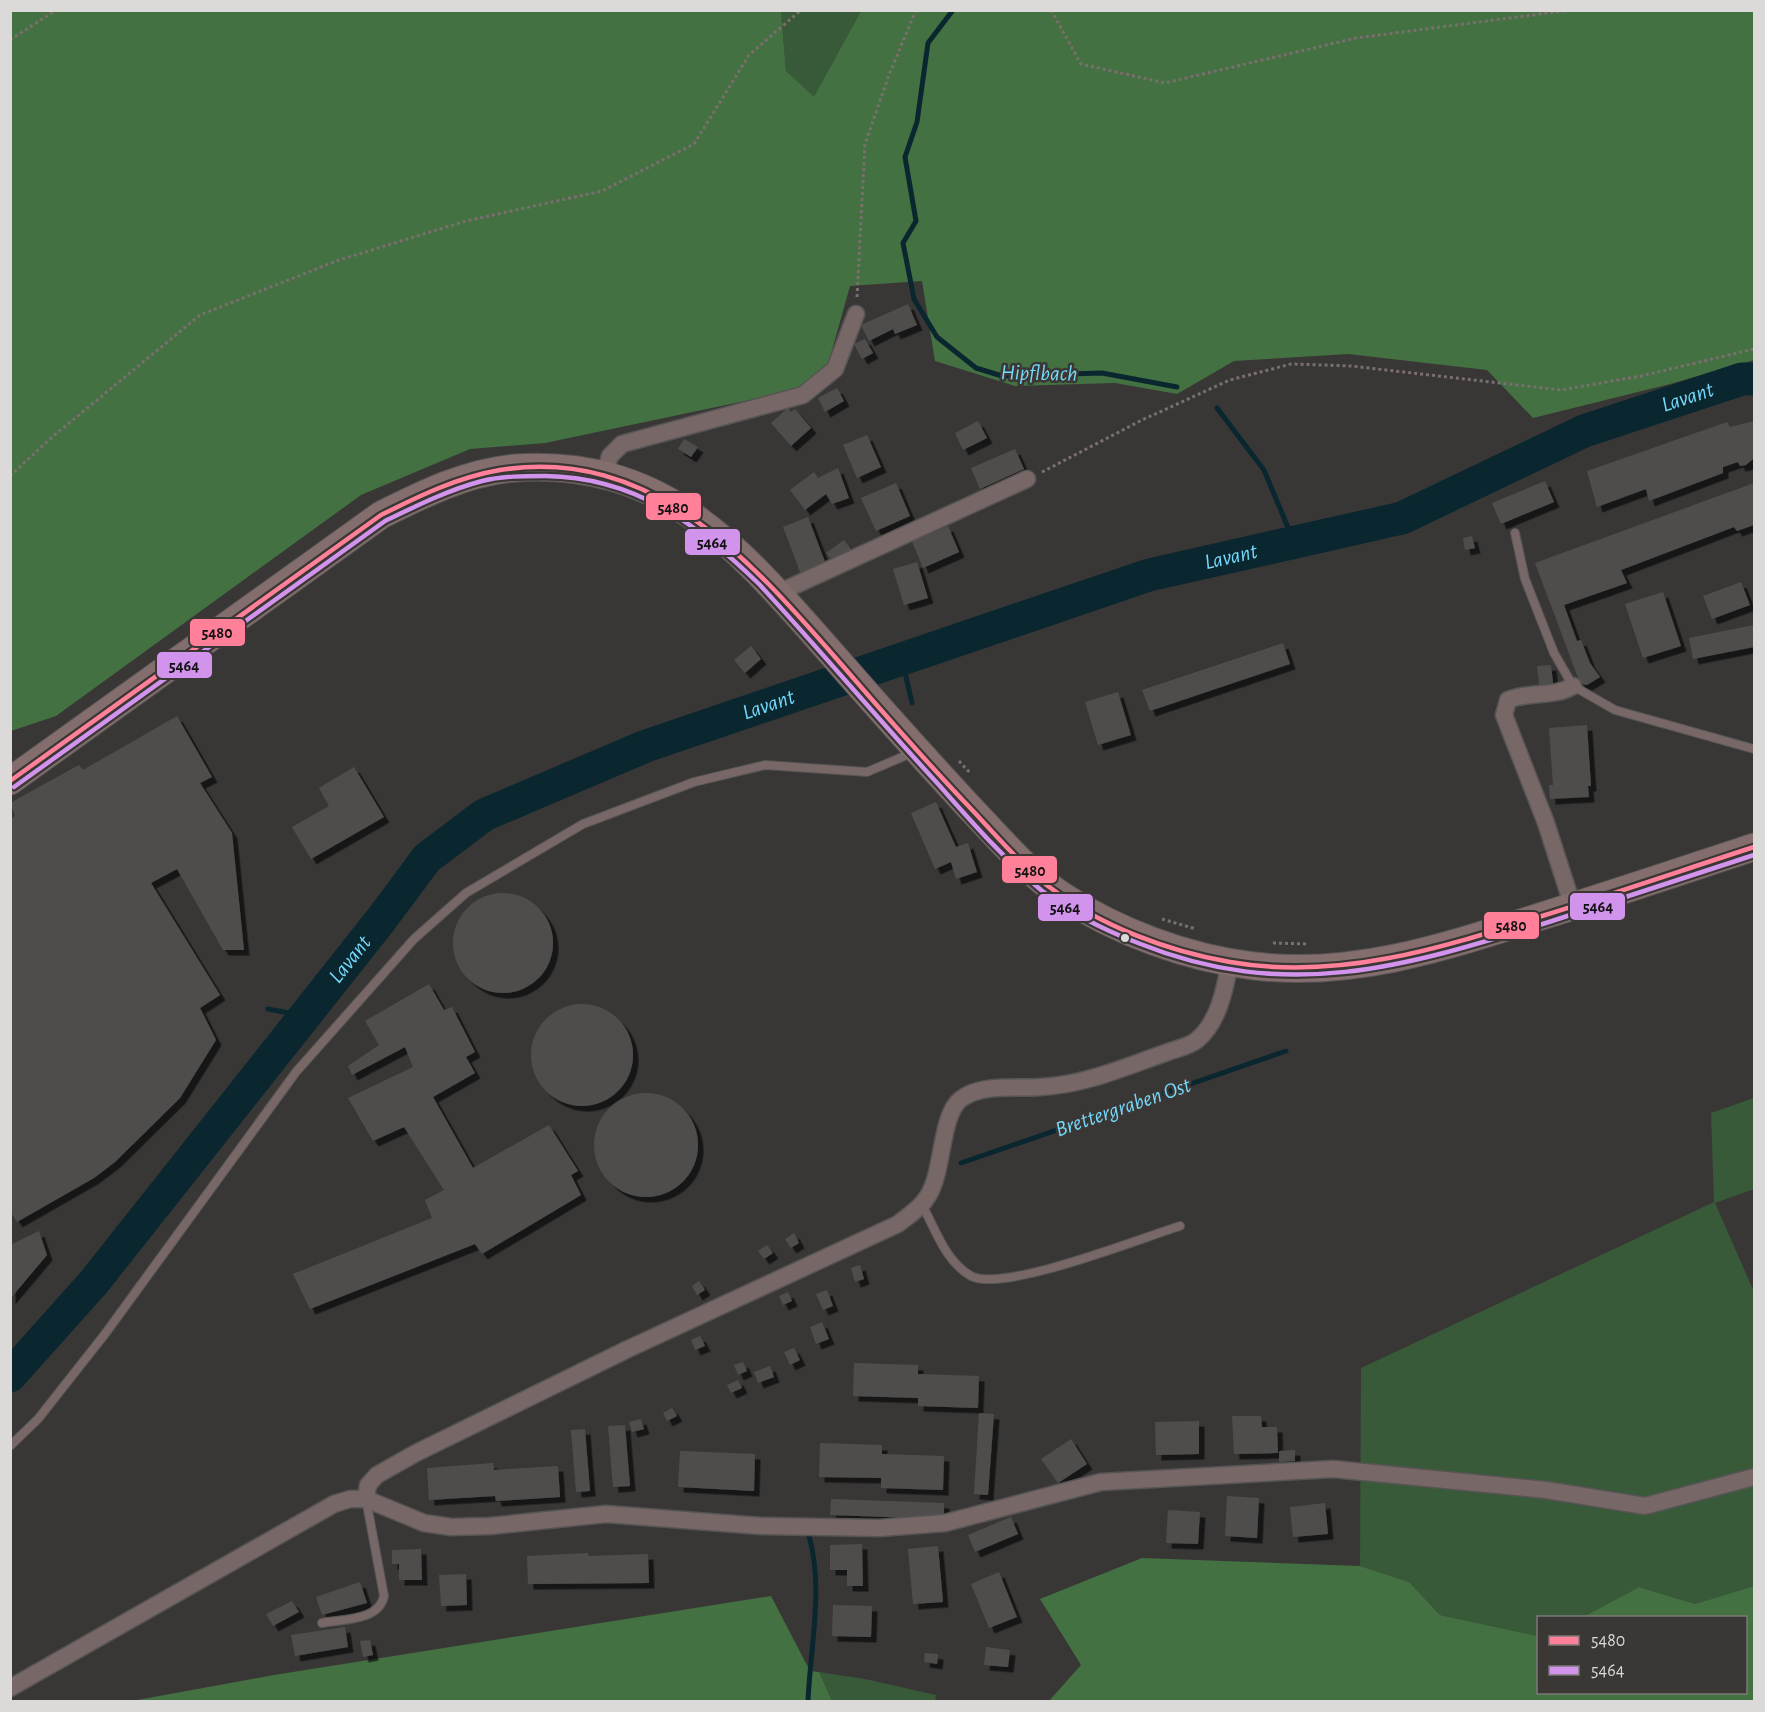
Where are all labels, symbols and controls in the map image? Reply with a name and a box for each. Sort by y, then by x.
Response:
water label: Hipflbach [1000,361,1078,386]
water label: Lavant [1659,378,1717,416]
line badge: 5480 [645,492,702,521]
text: 5480 [657,500,689,516]
line badge: 5464 [684,528,741,556]
text: 5464 [697,535,727,551]
water label: Lavant [1202,540,1260,573]
line badge: 5480 [189,618,246,647]
text: 5480 [201,625,233,641]
line badge: 5464 [156,651,213,679]
text: 5464 [169,658,199,674]
water label: Lavant [739,685,798,723]
line badge: 5480 [1001,855,1058,884]
text: 5480 [1014,863,1046,879]
line badge: 5464 [1569,892,1626,921]
line badge: 5464 [1037,893,1094,922]
text: 5464 [1583,899,1613,915]
text: 5464 [1050,900,1080,916]
line badge: 5480 [1483,911,1540,940]
text: 5480 [1495,918,1527,934]
water label: Lavant [325,931,376,987]
unlabelled marker [1119,932,1131,944]
water label: Brettergraben Ost [1052,1073,1194,1141]
legend [1537,1616,1747,1694]
text: 5480 [1591,1632,1625,1650]
text: 5464 [1591,1662,1625,1680]

